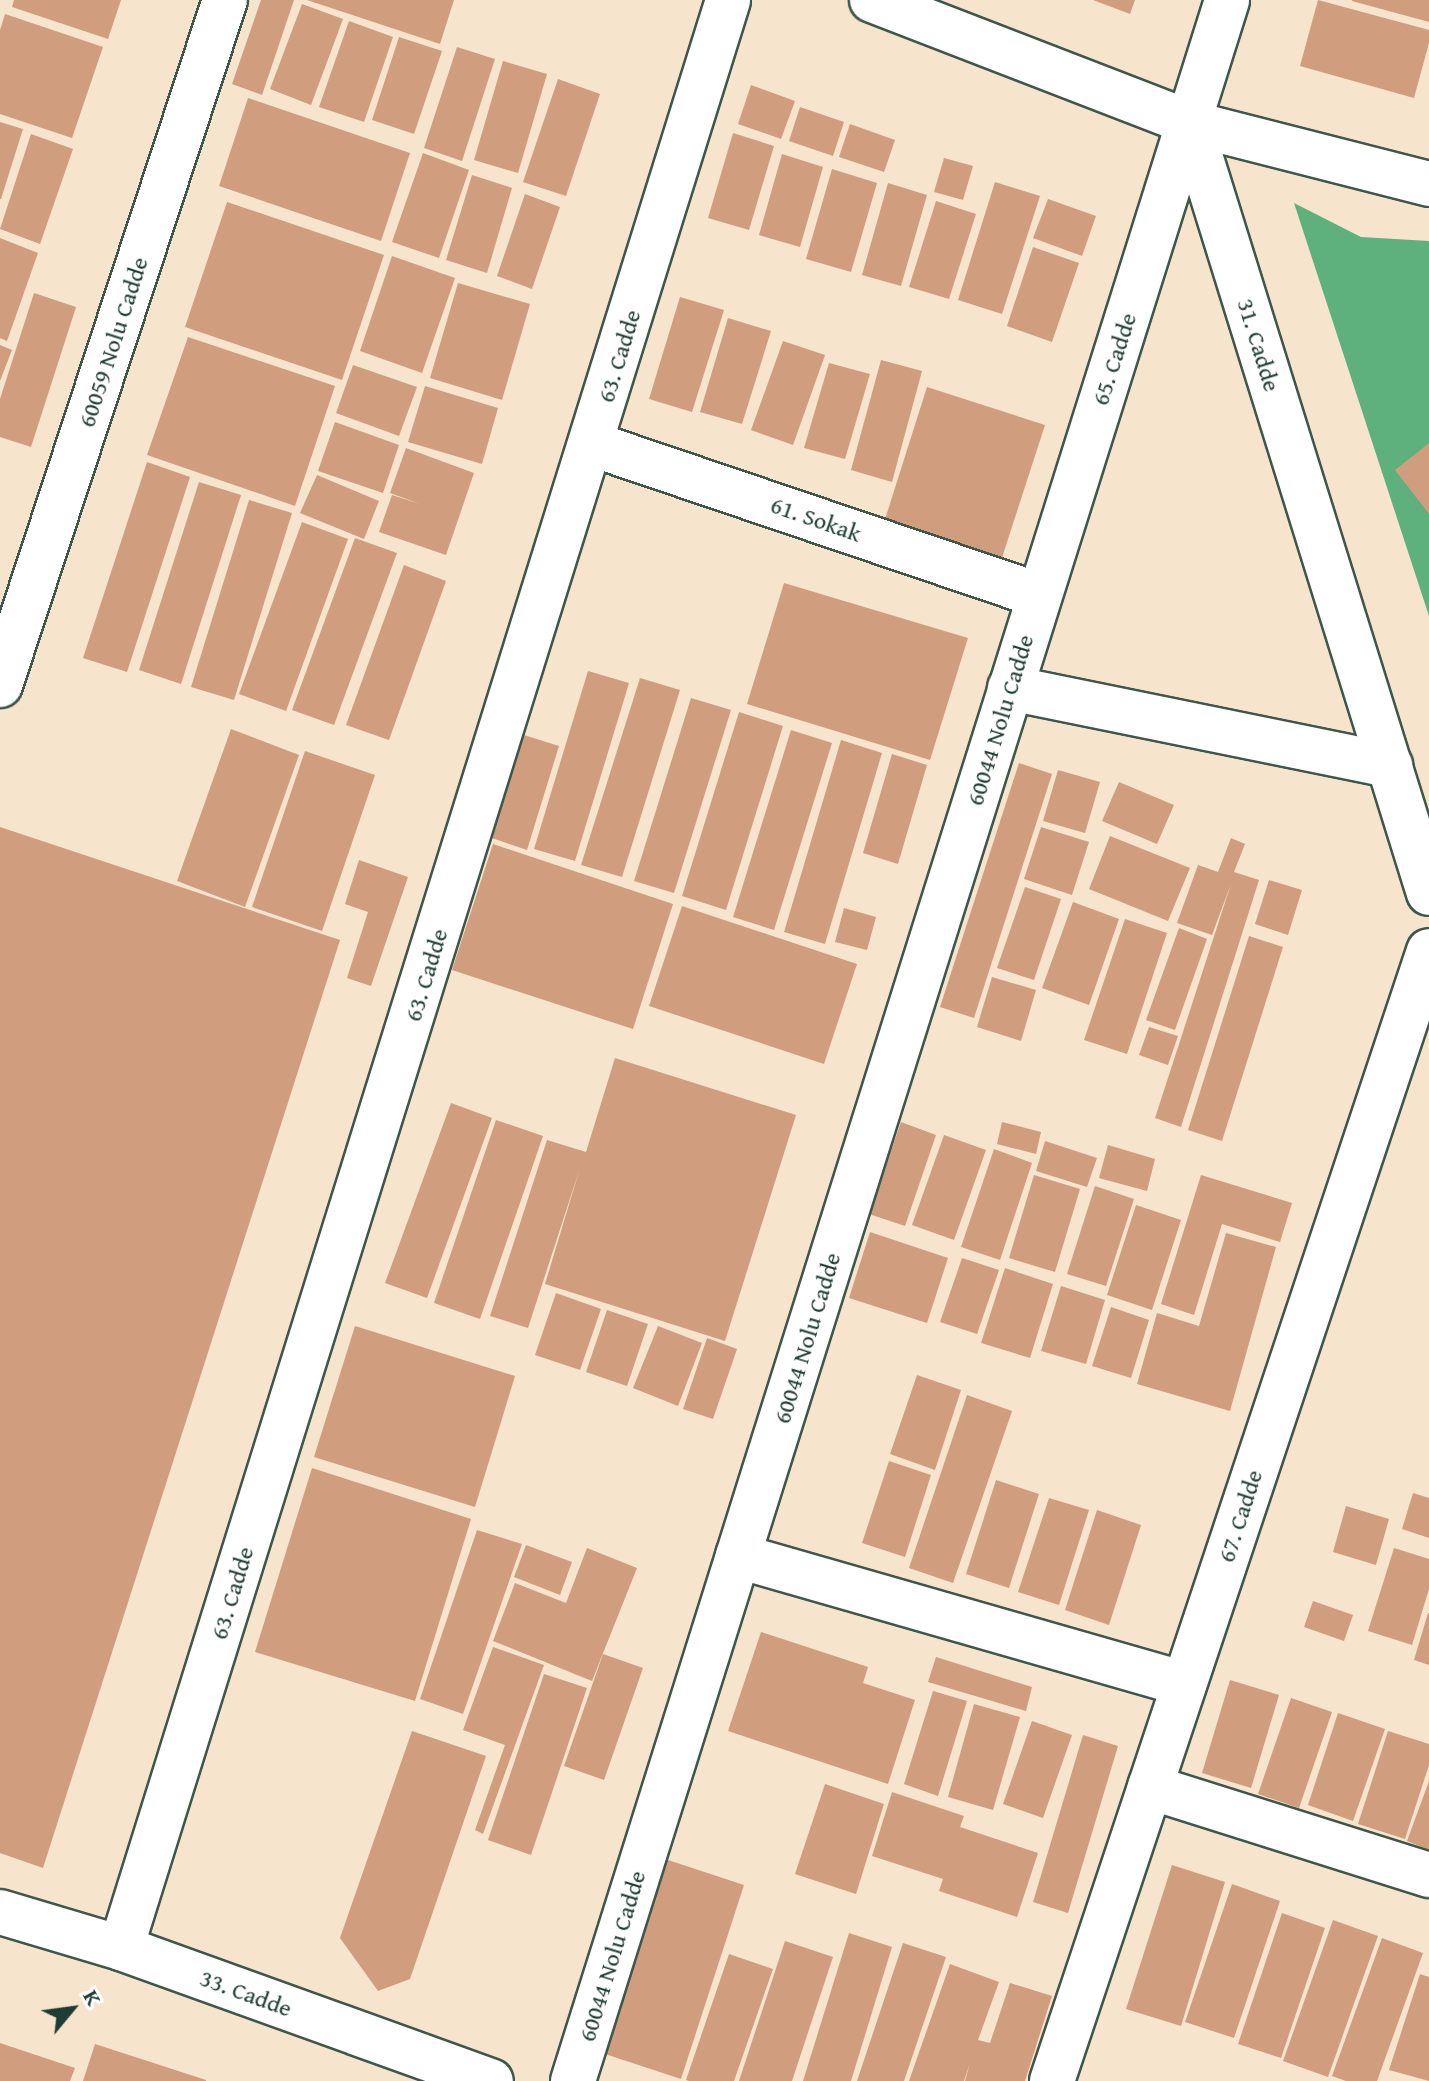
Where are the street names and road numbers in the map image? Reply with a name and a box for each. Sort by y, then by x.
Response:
street label: 60059 Nolu Cadde [72,253,154,431]
street label: 31. Cadde [1231,295,1287,395]
street label: 63. Cadde [591,306,647,406]
street label: 65. Cadde [1086,309,1142,409]
street label: 61. Sokak [767,490,865,548]
street label: 60044 Nolu Cadde [960,631,1040,809]
street label: 63. Cadde [398,925,454,1025]
street label: 60044 Nolu Cadde [767,1249,847,1427]
street label: 67. Cadde [1212,1466,1268,1566]
street label: 63. Cadde [204,1543,260,1643]
street label: 60044 Nolu Cadde [572,1867,652,2045]
street label: 33. Cadde [196,1963,296,2023]

